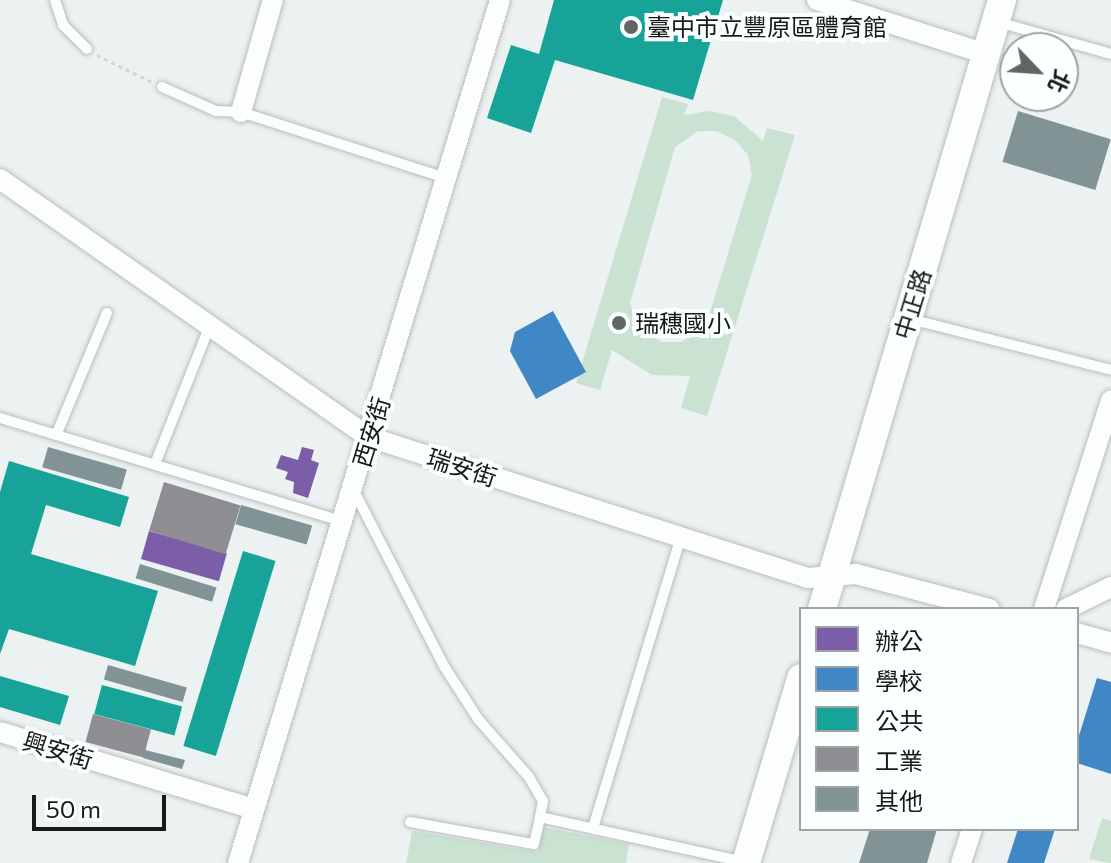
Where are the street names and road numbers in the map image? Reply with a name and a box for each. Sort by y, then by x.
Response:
street label: 中正路 [888,265,936,343]
street label: 西安街 [347,393,395,471]
street label: 瑞安街 [423,442,501,492]
street label: 興安街 [19,726,97,774]

